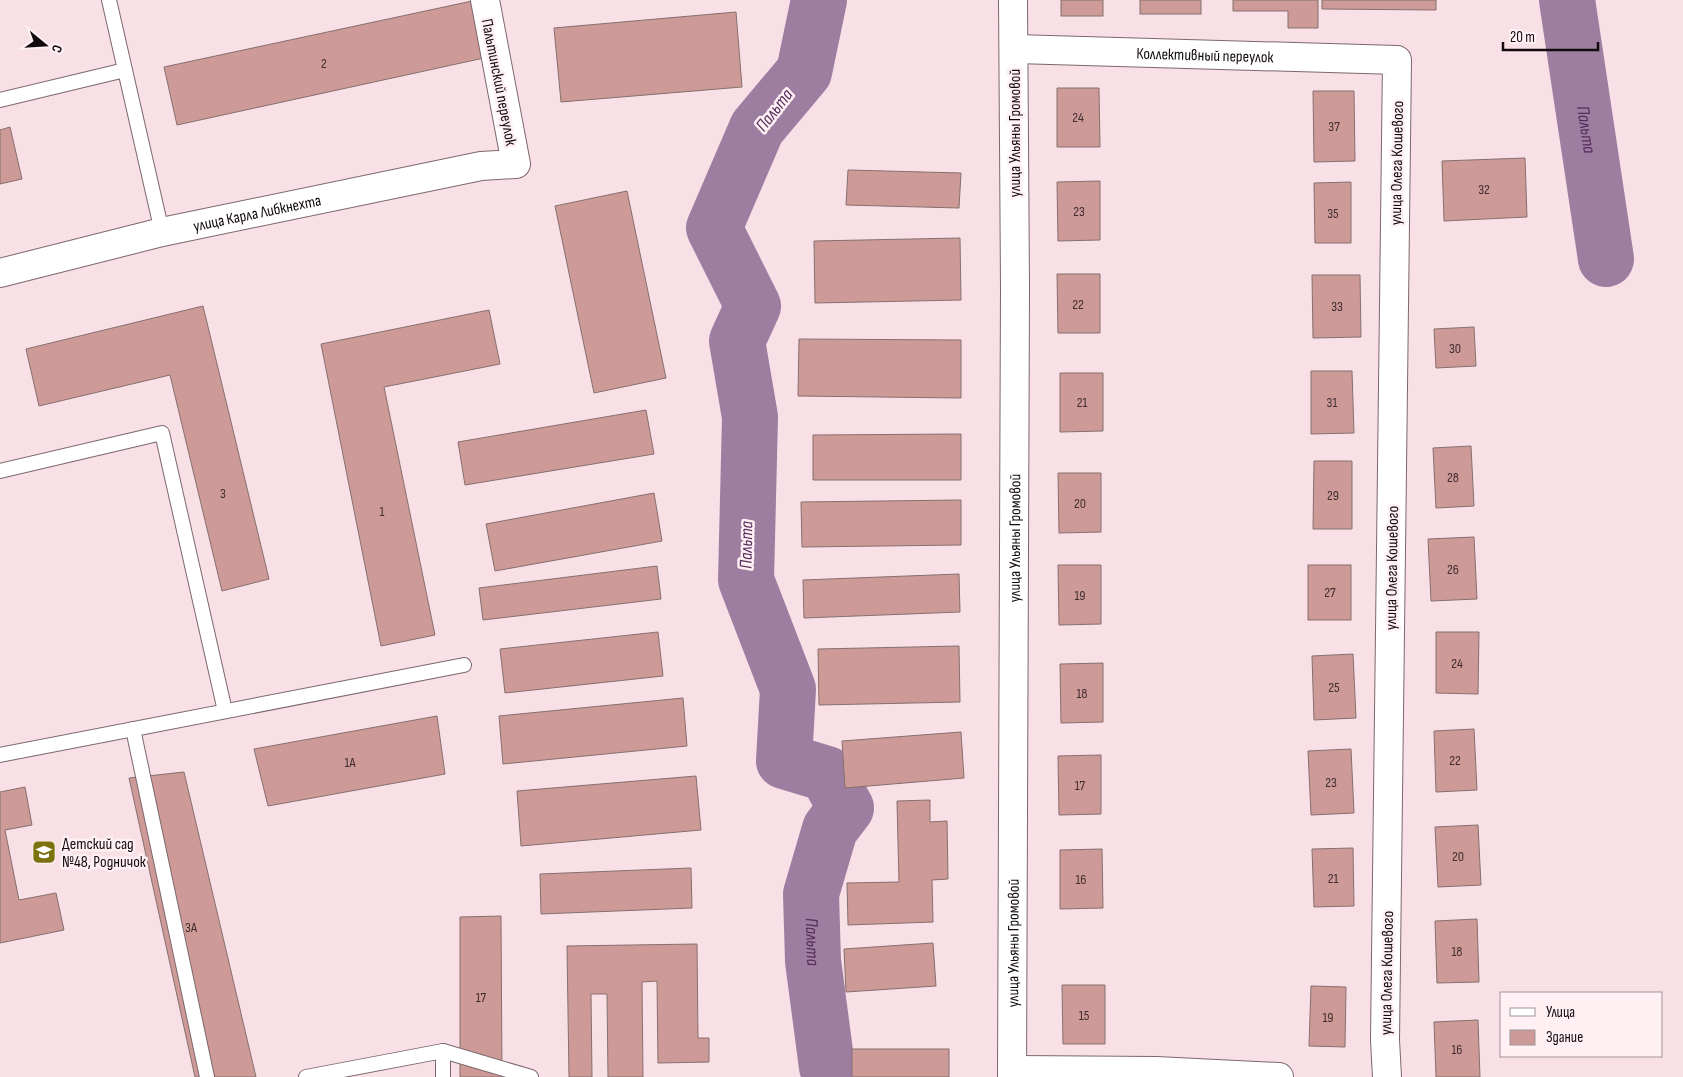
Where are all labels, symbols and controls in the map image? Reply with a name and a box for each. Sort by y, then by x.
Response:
street label: Пальтинский переулок [477,17,520,148]
north arrow [20,20,70,70]
scale bar [1503,20,1598,52]
text: 20 m [1510,28,1535,47]
text: С [48,43,66,55]
street label: Коллективный переулок [1136,45,1275,67]
house number: 2 [321,55,327,72]
street label: улица Ульяны Громовой [1006,69,1025,197]
water label: Пальта [751,84,798,136]
street label: улица Олега Кошевого [1387,101,1408,225]
water label: Пальта [1572,104,1600,156]
house number: 24 [1072,109,1084,126]
house number: 37 [1328,118,1340,135]
house number: 32 [1478,181,1490,198]
street label: улица Карла Либкнехта [192,191,323,236]
house number: 23 [1073,203,1085,220]
house number: 35 [1327,205,1339,222]
house number: 22 [1072,296,1084,313]
house number: 33 [1331,298,1343,315]
house number: 30 [1449,340,1461,357]
house number: 21 [1077,394,1087,411]
house number: 31 [1327,394,1337,411]
house number: 28 [1447,469,1459,486]
street label: улица Ульяны Громовой [1006,474,1025,602]
house number: 3 [220,485,226,502]
house number: 29 [1327,487,1339,504]
house number: 20 [1074,495,1086,512]
house number: 1 [380,503,385,520]
street label: улица Олега Кошевого [1382,506,1403,630]
water label: Пальта [736,520,757,569]
house number: 26 [1447,561,1459,578]
house number: 27 [1324,584,1336,601]
house number: 19 [1074,587,1086,604]
house number: 24 [1451,655,1463,672]
house number: 25 [1328,679,1340,696]
house number: 18 [1076,685,1088,702]
house number: 22 [1449,752,1461,769]
house number: 1А [344,754,357,771]
house number: 23 [1325,774,1337,791]
house number: 17 [1075,777,1086,794]
place label: Детский сад №48, Родничок [62,835,147,872]
school or university icon: Детский сад №48, Родничок [31,839,57,865]
house number: 20 [1452,848,1464,865]
house number: 21 [1328,870,1338,887]
house number: 16 [1075,871,1087,888]
street label: улица Ульяны Громовой [1004,879,1024,1007]
street label: улица Олега Кошевого [1377,911,1398,1035]
water label: Пальта [801,917,824,968]
house number: 3А [185,919,198,936]
house number: 18 [1451,943,1463,960]
house number: 17 [476,989,487,1006]
legend [1500,992,1663,1057]
text: Улица [1546,1003,1575,1022]
house number: 15 [1079,1007,1090,1024]
house number: 19 [1322,1009,1334,1026]
text: Здание [1546,1028,1583,1047]
house number: 16 [1451,1041,1463,1058]

